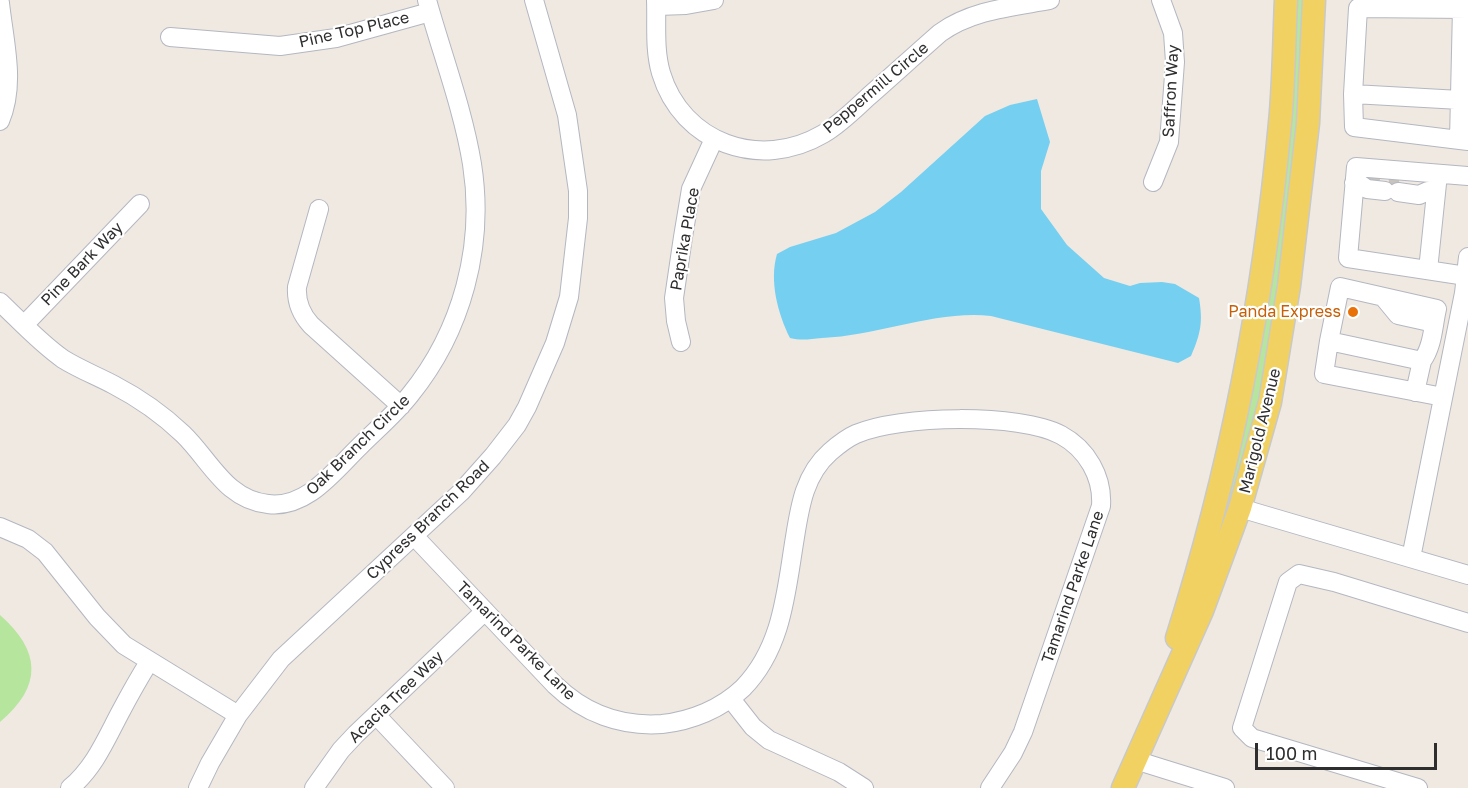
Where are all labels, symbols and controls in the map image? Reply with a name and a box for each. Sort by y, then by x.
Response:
street label: Pine Top Place [297,8,411,52]
street label: Peppermill Circle [819,38,933,138]
street label: Saffron Way [1159,44,1183,138]
street label: Paprika Place [666,186,704,292]
street label: Pine Bark Way [37,218,127,310]
place label: Panda Express [1228,302,1341,322]
marker: Panda Express [1346,305,1360,319]
street label: Marigold Avenue [1235,367,1285,495]
street label: Oak Branch Circle [302,391,414,499]
street label: Cypress Branch Road [363,456,493,584]
street label: Tamarind Parke Lane [1038,508,1108,666]
street label: Tamarind Parke Lane [453,578,579,704]
street label: Acacia Tree Way [345,647,447,747]
scale bar [1258,731,1440,769]
text: 100 m [1266,742,1317,764]

